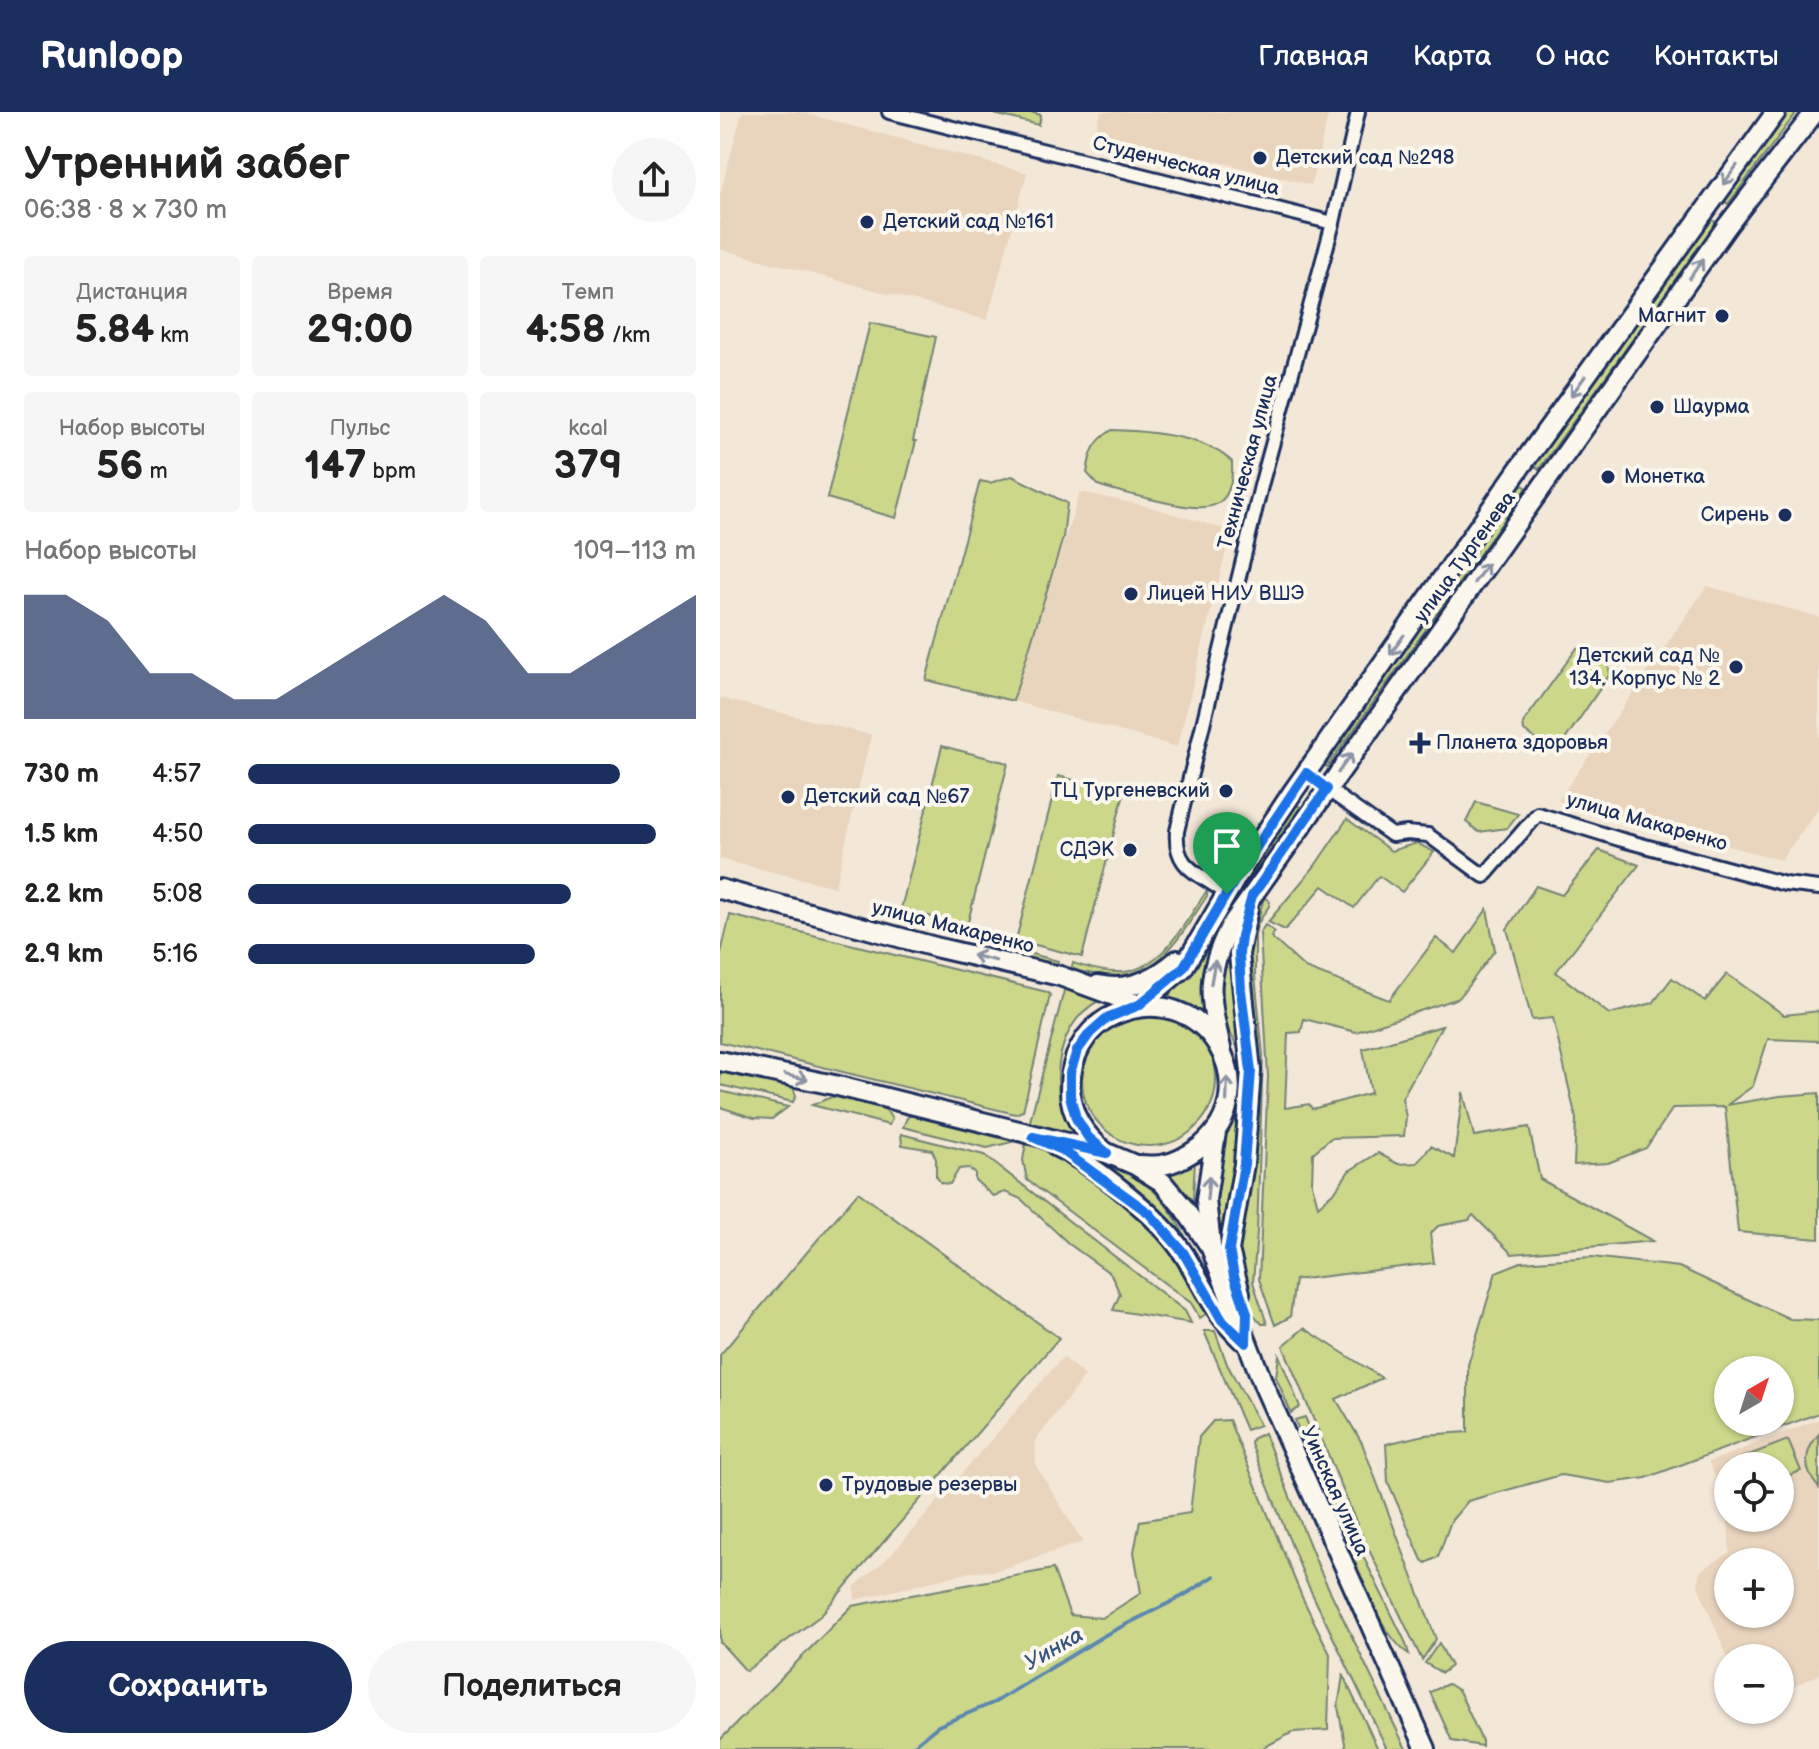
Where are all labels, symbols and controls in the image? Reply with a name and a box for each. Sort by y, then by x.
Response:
text: Runloop [40,34,183,79]
text: Главная [1258,40,1369,73]
text: Карта [1413,40,1492,73]
text: О нас [1536,40,1609,73]
text: Контакты [1653,40,1779,73]
street label: Студенческая улица [1090,131,1282,201]
text: Утренний забег [24,138,350,191]
button: share [612,138,696,222]
place label: Детский сад №298 [1276,146,1454,170]
marker: Детский сад №298 [1251,149,1269,167]
one-way arrow [1722,164,1738,186]
text: 06:38 · 8 × 730 m [24,195,227,226]
place label: Детский сад №161 [883,210,1054,234]
marker: Детский сад №161 [858,213,876,231]
one-way arrow [1688,259,1704,281]
text: Дистанция [76,279,188,306]
text: Время [327,279,393,306]
text: Темп [562,279,614,306]
place label: Магнит [1638,304,1707,328]
text: 5.84 [75,306,154,354]
text: 29:00 [307,306,413,354]
text: 4:58 [525,306,606,354]
marker: Магнит [1713,307,1731,325]
text: km [154,322,189,349]
text: /km [606,322,651,349]
street label: Техническая улица [1213,372,1283,552]
one-way arrow [1570,375,1586,397]
place label: Шаурма [1673,395,1750,419]
marker: Шаурма [1648,398,1666,416]
text: Набор высоты [59,415,205,442]
text: Пульс [330,415,390,442]
text: kcal [568,415,608,442]
text: 56 [96,442,144,490]
text: 147 [304,442,367,490]
text: 379 [554,442,622,490]
text: m [144,458,168,485]
text: bpm [367,458,416,485]
place label: Монетка [1624,465,1705,489]
marker: Монетка [1599,468,1617,486]
street label: улица Тургенева [1409,486,1521,627]
place label: Сирень [1701,503,1769,527]
marker: Сирень [1776,506,1794,524]
text: Набор высоты [24,536,197,567]
text: 109–113 m [574,536,696,567]
one-way arrow [1473,562,1489,584]
place label: Лицей НИУ ВШЭ [1146,582,1304,606]
marker: Лицей НИУ ВШЭ [1122,585,1140,603]
one-way arrow [1389,634,1405,656]
place label: Детский сад № 134. Корпус № 2 [1569,644,1720,691]
marker: Детский сад № 134. Корпус № 2 [1727,658,1745,676]
place label: Планета здоровья [1436,731,1608,755]
marker: Планета здоровья [1411,734,1429,752]
one-way arrow [1337,753,1353,775]
text: 730 m [24,759,99,790]
text: 4:57 [152,759,201,790]
place label: ТЦ Тургеневский [1051,779,1210,803]
marker: ТЦ Тургеневский [1217,782,1235,800]
place label: Детский сад №67 [804,785,970,809]
marker: Детский сад №67 [779,788,797,806]
street label: улица Макаренко [1564,788,1730,856]
pin [1193,812,1261,894]
text: 1.5 km [24,819,99,850]
text: 4:50 [152,819,203,850]
icon: arrive [1205,824,1249,868]
place label: СДЭК [1060,838,1114,862]
marker: СДЭК [1121,841,1139,859]
text: 2.2 km [24,879,104,910]
text: 5:08 [152,879,203,910]
street label: улица Макаренко [870,895,1036,959]
text: 2.9 km [24,939,103,970]
text: 5:16 [152,939,198,970]
one-way arrow [972,950,998,965]
one-way arrow [1206,960,1221,985]
one-way arrow [783,1070,809,1085]
one-way arrow [1220,1076,1235,1102]
one-way arrow [1200,1175,1215,1202]
north arrow [1714,1356,1794,1436]
map controls [1714,1356,1794,1724]
street label: Уинская улица [1296,1422,1374,1560]
button: locate [1714,1452,1794,1532]
place label: Трудовые резервы [842,1473,1017,1497]
marker: Трудовые резервы [817,1476,835,1494]
button: + [1714,1548,1794,1628]
water label: Уинка [1020,1621,1088,1677]
button: Сохранить [24,1641,352,1733]
button: Поделиться [368,1641,696,1733]
button: − [1714,1644,1794,1724]

